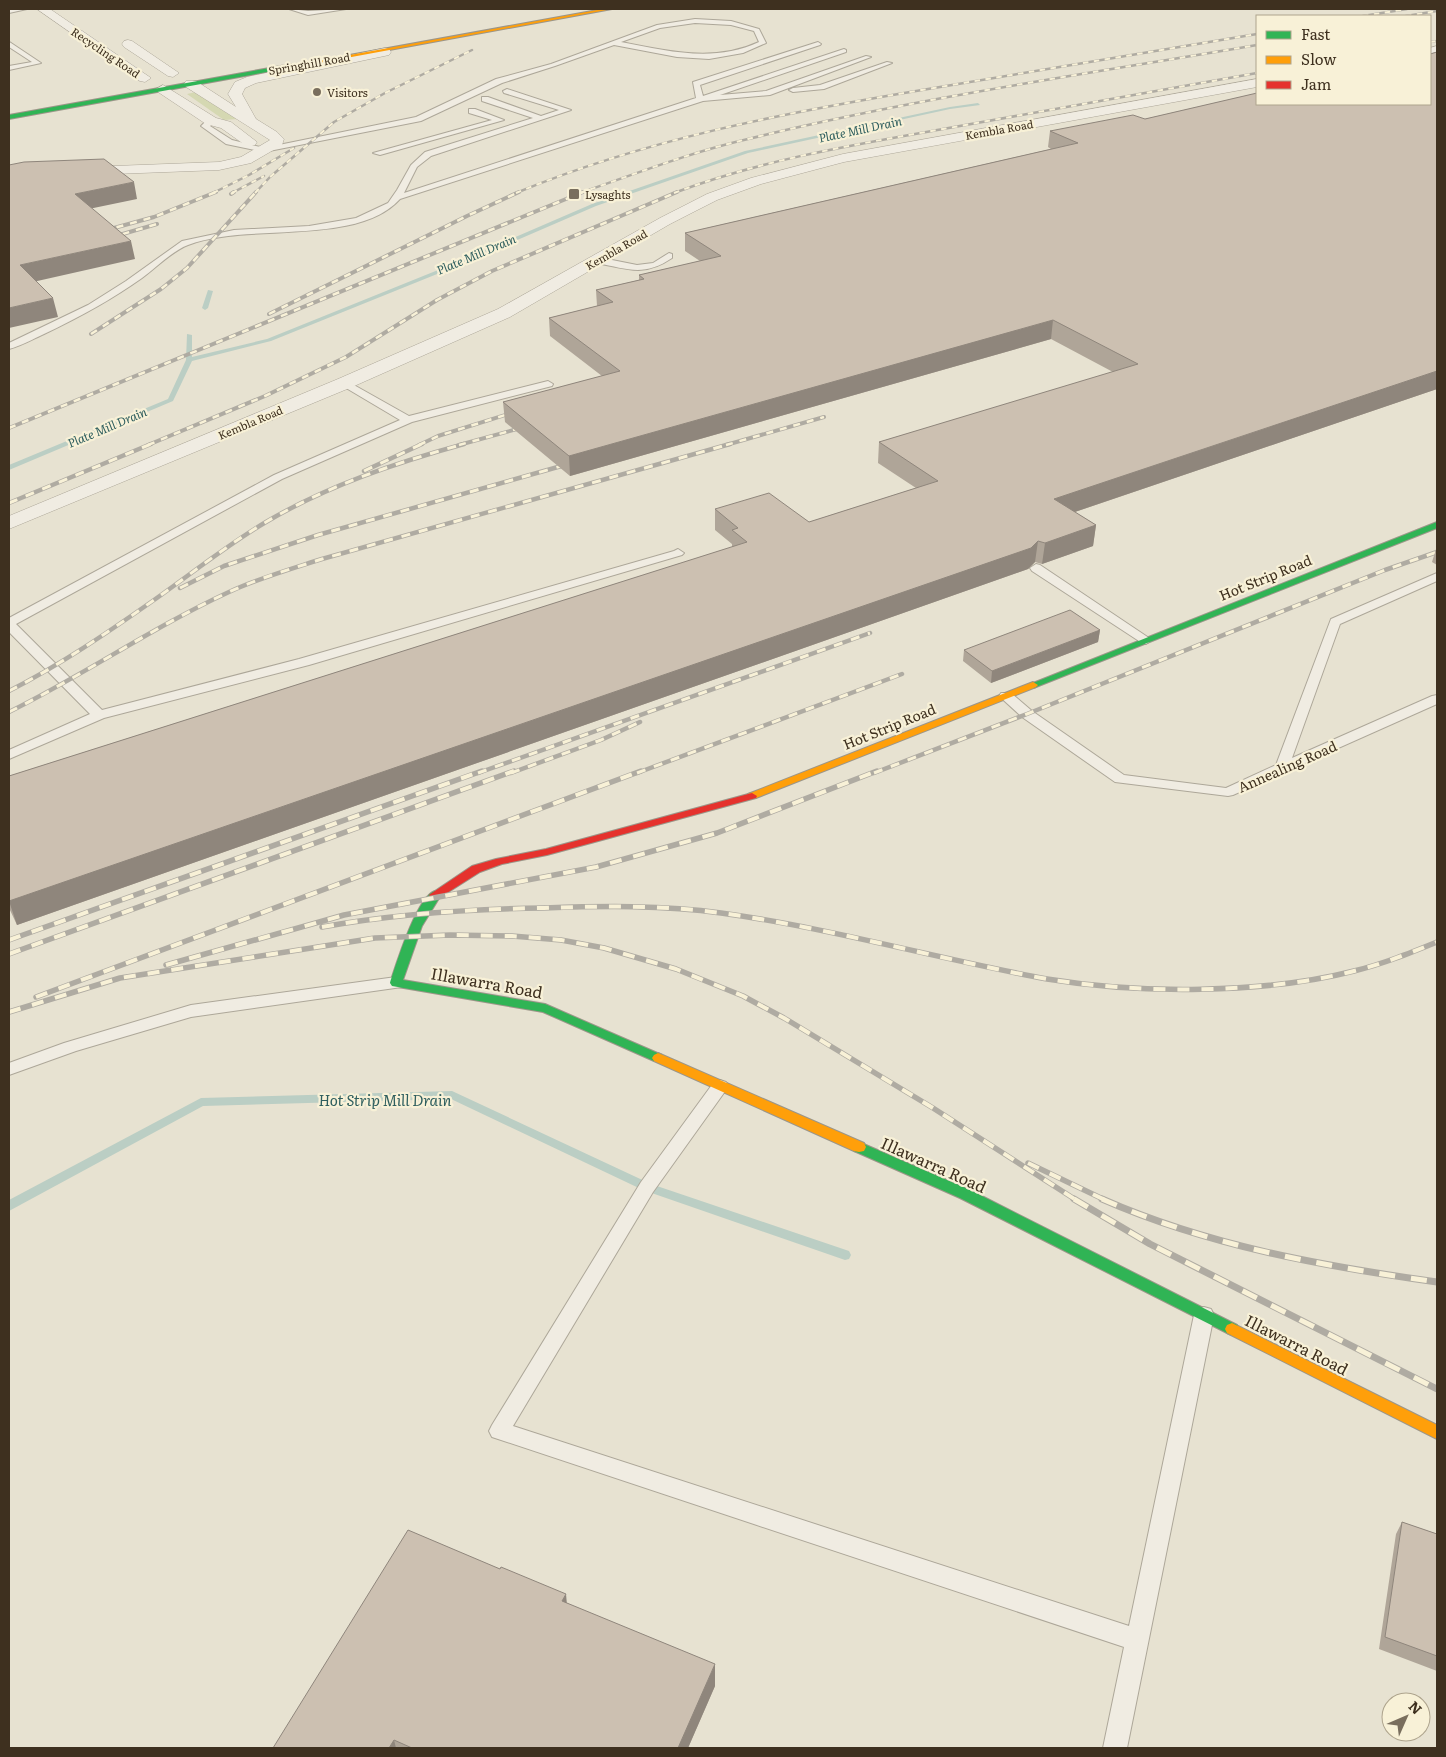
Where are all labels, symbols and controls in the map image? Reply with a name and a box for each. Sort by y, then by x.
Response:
legend [1256,15,1431,105]
text: Fast [1301,22,1330,45]
street label: Recycling Road [68,23,144,81]
text: Slow [1301,47,1336,70]
street label: Springhill Road [267,48,351,78]
text: Jam [1301,72,1332,95]
place label: Visitors [327,84,368,100]
marker: Visitors [311,86,323,98]
water label: Plate Mill Drain [817,111,903,147]
street label: Kembla Road [964,115,1035,143]
place label: Lysaghts [585,186,630,202]
marker: Lysaghts [567,187,581,201]
street label: Kembla Road [582,225,650,273]
water label: Plate Mill Drain [434,229,518,279]
street label: Kembla Road [215,401,285,443]
water label: Plate Mill Drain [65,402,149,452]
street label: Hot Strip Road [1216,549,1315,605]
street label: Hot Strip Road [840,698,939,754]
street label: Annealing Road [1234,735,1340,797]
street label: Illawarra Road [429,960,545,1004]
water label: Hot Strip Mill Drain [319,1088,452,1111]
street label: Illawarra Road [877,1130,991,1198]
street label: Illawarra Road [1241,1308,1353,1380]
north arrow [1381,1692,1431,1742]
text: N [1405,1696,1427,1719]

